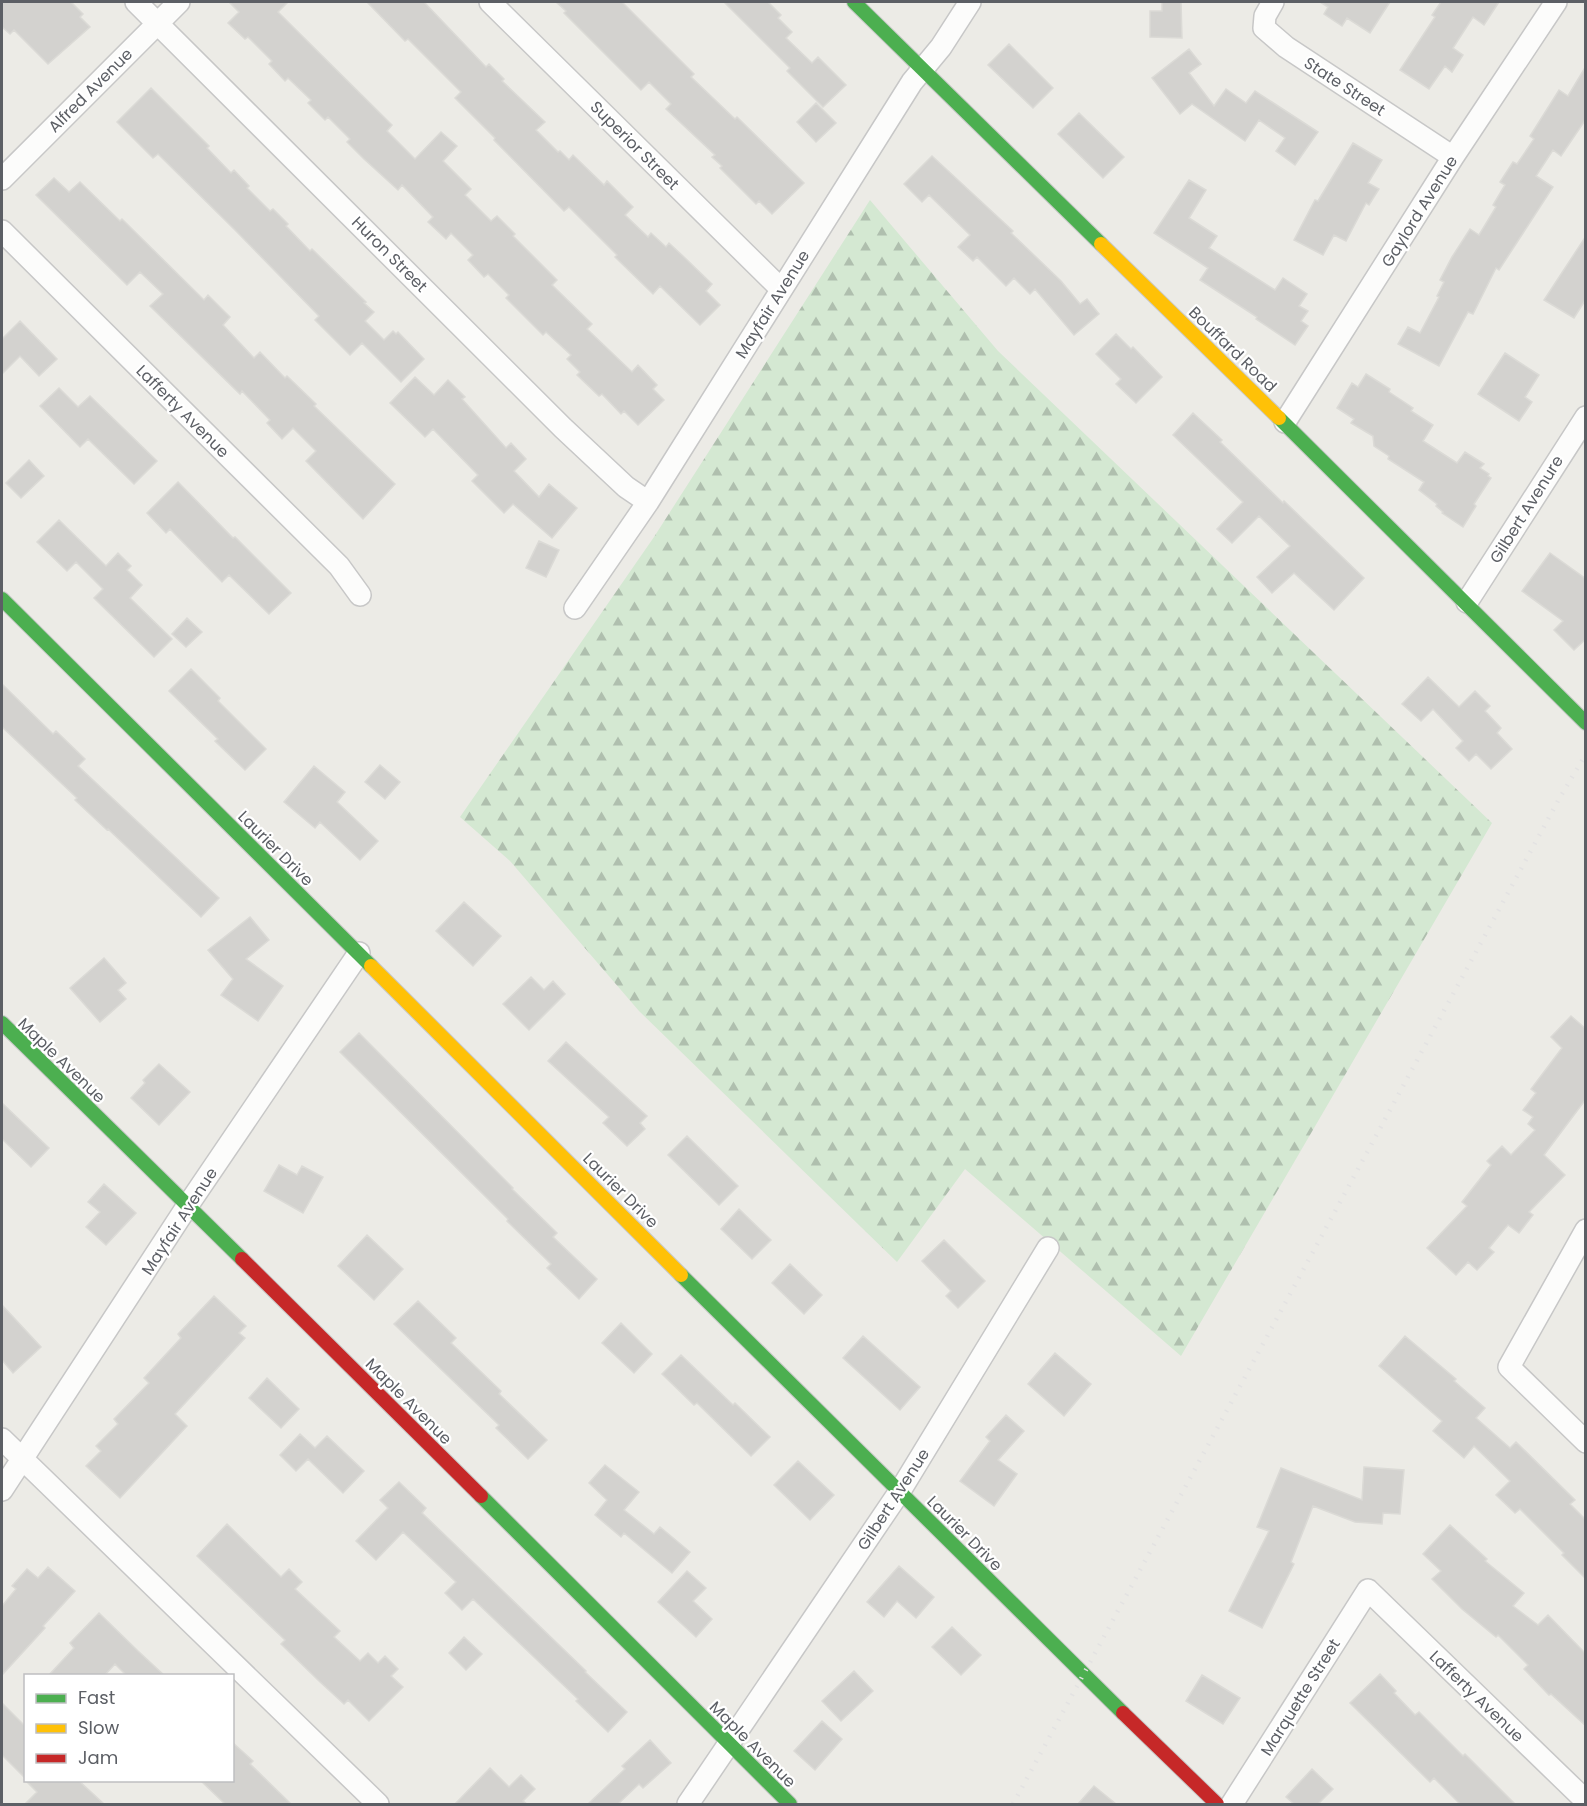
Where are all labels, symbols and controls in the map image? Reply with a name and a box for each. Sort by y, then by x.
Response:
street label: Alfred Avenue [43,43,138,138]
street label: State Street [1300,51,1390,121]
street label: Superior Street [585,96,684,195]
street label: Gaylord Avenue [1376,151,1463,271]
street label: Huron Street [347,211,433,298]
street label: Mayfair Avenue [730,246,815,363]
street label: Bouffard Road [1184,301,1282,397]
street label: Lafferty Avenue [131,360,234,463]
street label: Gilbert Avenure [1484,451,1569,568]
street label: Laurier Drive [233,806,319,891]
street label: Maple Avenue [13,1013,111,1108]
street label: Laurier Drive [578,1148,664,1233]
street label: Mayfair Avenue [136,1163,223,1280]
street label: Maple Avenue [360,1353,457,1450]
street label: Gilbert Avenue [852,1444,935,1555]
street label: Laurier Drive [922,1491,1008,1576]
street label: Marquette Street [1255,1634,1346,1760]
street label: Lafferty Avenue [1424,1645,1529,1748]
legend [24,1674,234,1782]
text: Fast [78,1685,115,1710]
street label: Maple Avenue [704,1696,801,1793]
text: Slow [78,1715,120,1740]
text: Jam [78,1745,118,1770]

